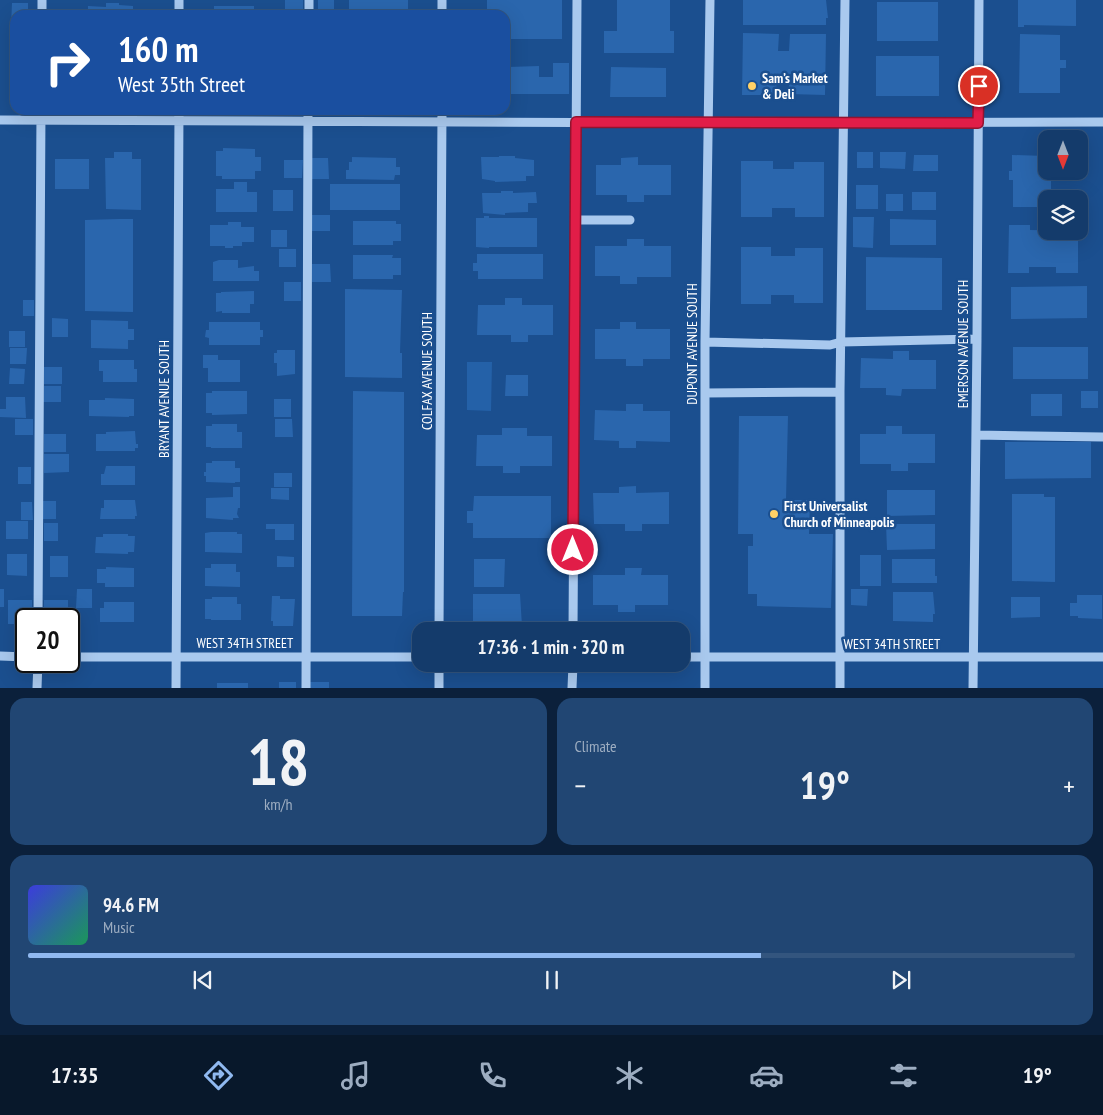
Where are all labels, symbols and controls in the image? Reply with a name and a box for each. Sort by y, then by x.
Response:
text: 160 m [118,26,199,72]
icon: right [35,30,100,95]
pin [958,65,1000,107]
place label: Sam’s Market & Deli [762,69,828,103]
text: West 35th Street [118,70,245,98]
icon: arrive [965,72,993,100]
marker: Sam’s Market & Deli [746,80,758,92]
north arrow [1038,130,1088,180]
map controls [1038,130,1088,240]
button: layers [1038,190,1088,240]
street label: EMERSON AVENUE SOUTH [954,280,972,408]
street label: DUPONT AVENUE SOUTH [683,283,701,405]
street label: COLFAX AVENUE SOUTH [418,312,436,430]
street label: BRYANT AVENUE SOUTH [155,340,173,458]
place label: First Universalist Church of Minneapolis [784,497,895,531]
marker: First Universalist Church of Minneapolis [768,508,780,520]
position arrow [546,523,598,575]
speed limit sign: 20 [15,608,80,673]
street label: WEST 34TH STREET [197,634,294,652]
text: 17:36 · 1 min · 320 m [478,635,624,659]
street label: WEST 34TH STREET [844,635,941,653]
text: 18 [247,719,309,803]
text: Climate [575,736,617,756]
text: 19° [800,760,850,809]
text: − [575,767,586,804]
text: + [1063,767,1075,804]
text: km/h [264,794,292,814]
text: 94.6 FM [103,893,159,917]
text: Music [103,917,135,937]
icon: previous [189,966,217,994]
icon: pause [538,966,566,994]
icon: next [887,966,915,994]
icon: directions [201,1058,236,1093]
icon: music [338,1058,373,1093]
icon: phone [475,1058,510,1093]
icon: climate [612,1058,647,1093]
icon: car [749,1058,784,1093]
icon: filters [886,1058,921,1093]
text: 17:35 [51,1061,99,1089]
text: 19° [1023,1061,1052,1089]

